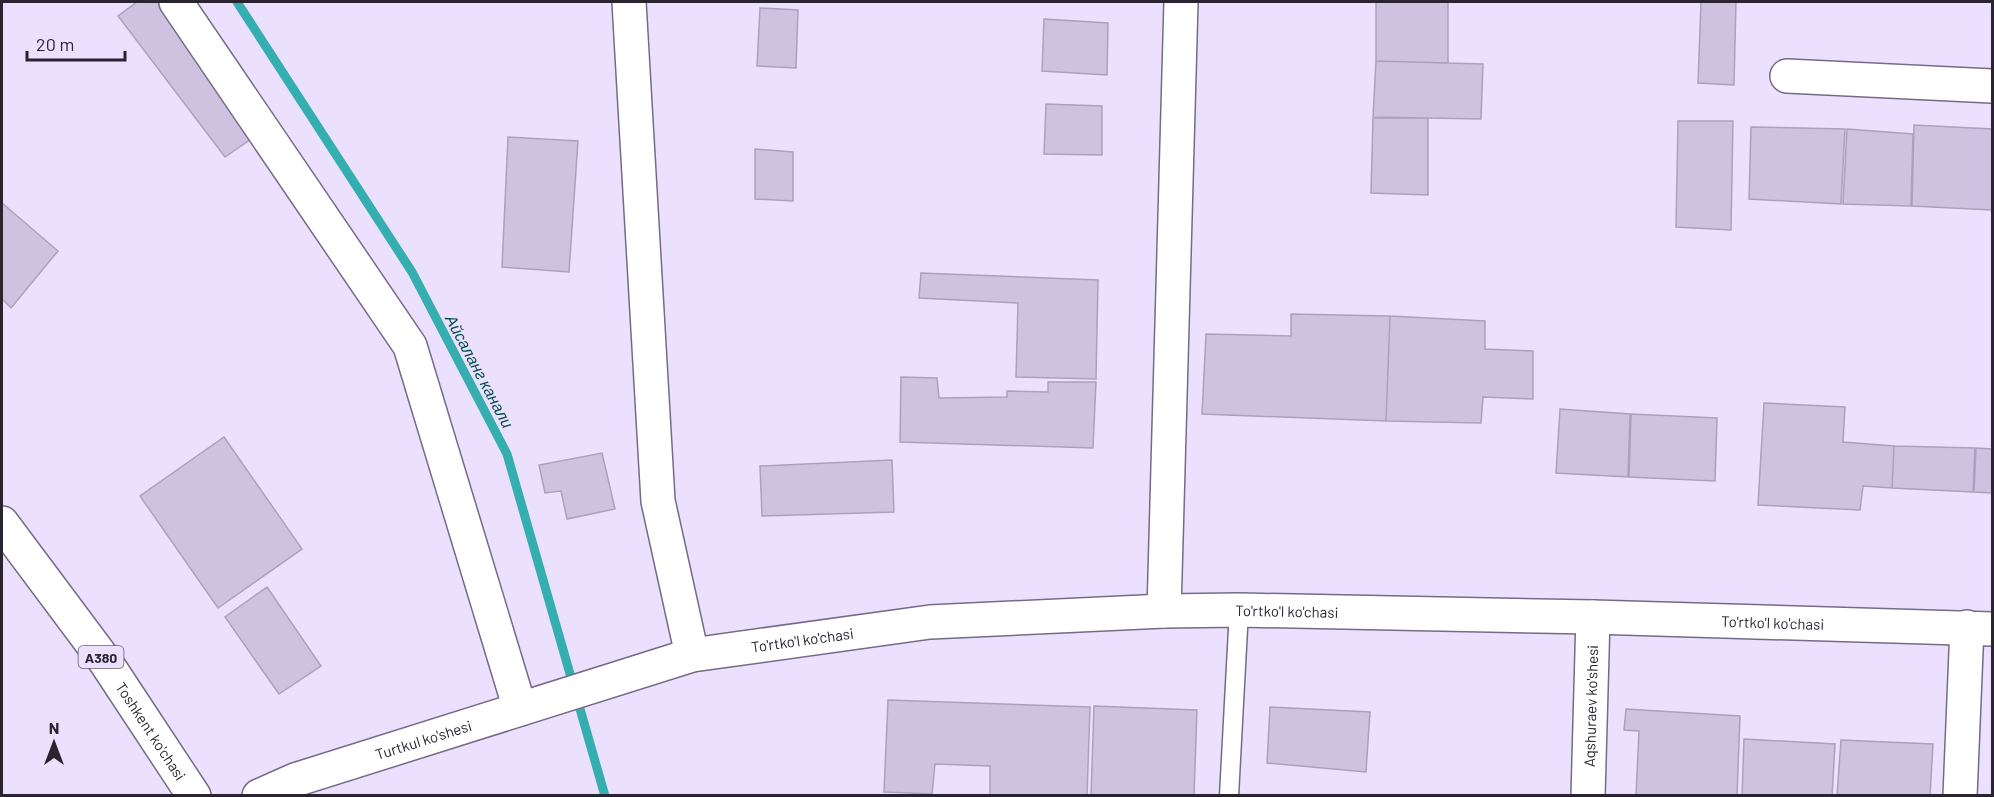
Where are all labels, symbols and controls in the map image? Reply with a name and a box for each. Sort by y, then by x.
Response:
scale bar [27,24,124,62]
text: 20 m [36,33,74,55]
water label: Айсаланг канали [442,310,518,431]
street label: To'rtko'l ko'chasi [1235,601,1339,621]
street label: To'rtko'l ko'chasi [1721,612,1824,633]
street label: To'rtko'l ko'chasi [750,624,855,656]
street label: Aqshuraev ko'shesi [1580,645,1601,767]
road number: A380 [78,646,124,668]
street label: Toshkent ko'chasi [112,678,190,783]
north arrow [24,713,84,773]
street label: Turtkul ko'shesi [373,716,474,763]
text: N [49,718,59,737]

